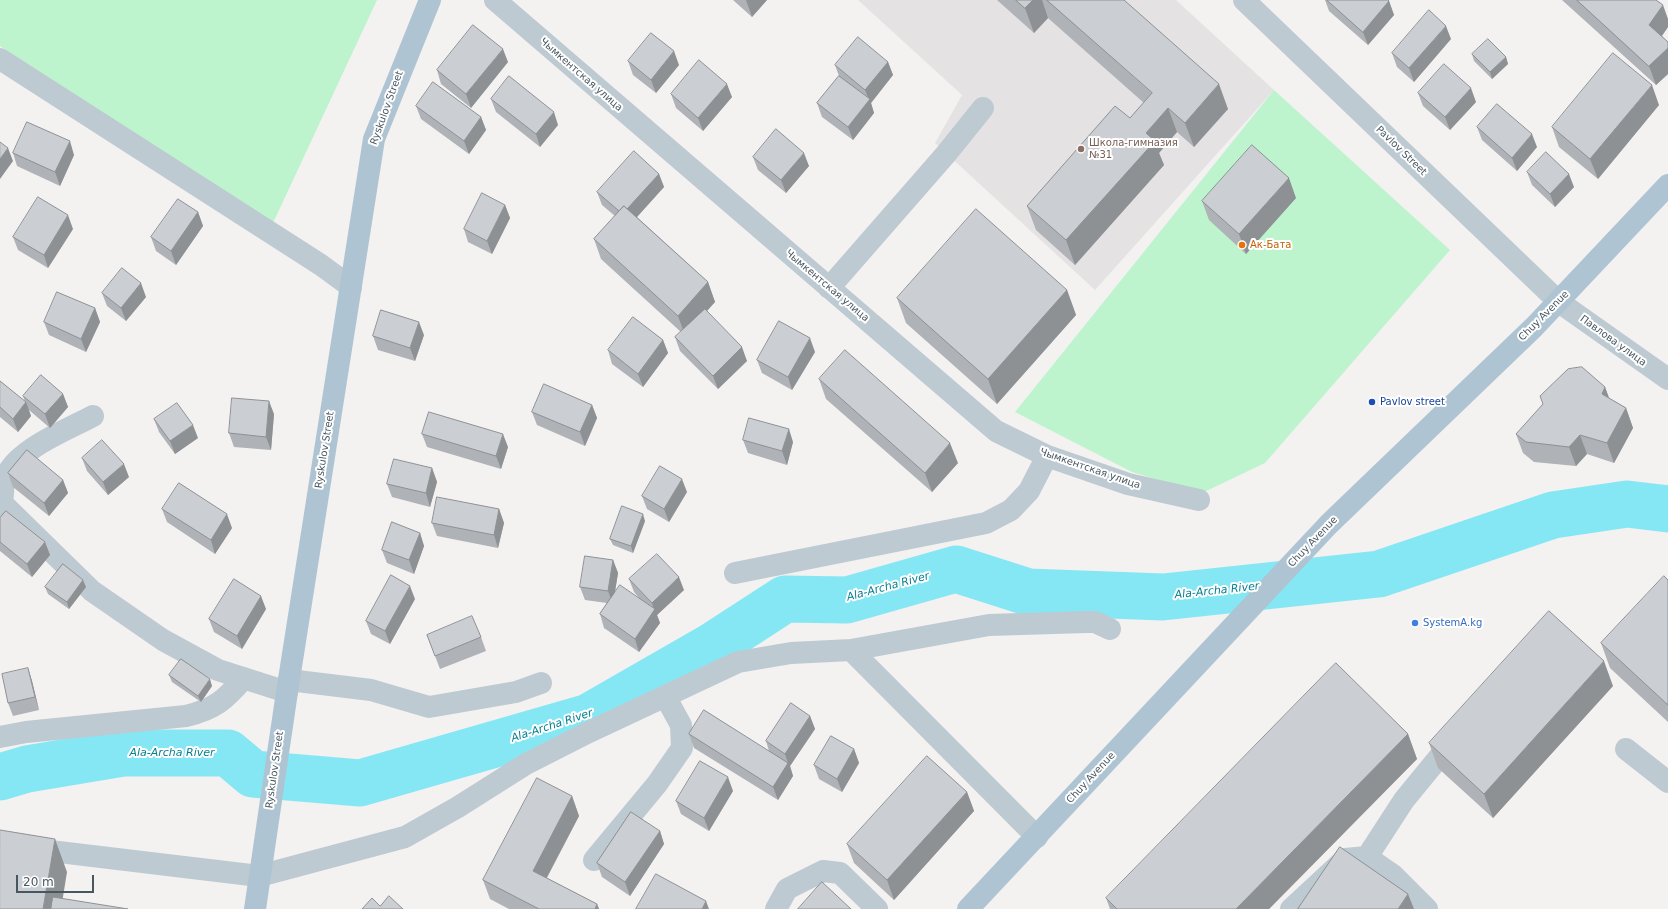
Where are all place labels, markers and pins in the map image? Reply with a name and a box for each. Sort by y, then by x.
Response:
place label: Школа-гимназия №31 [1089,137,1178,160]
marker: Школа-гимназия №31 [1076,144,1086,154]
place label: Ак-Бата [1250,239,1291,251]
marker: Ак-Бата [1237,240,1247,250]
place label: Pavlov street [1380,396,1445,408]
marker: Pavlov street [1367,397,1377,407]
place label: SystemA.kg [1423,617,1482,629]
marker: SystemA.kg [1410,618,1420,628]

